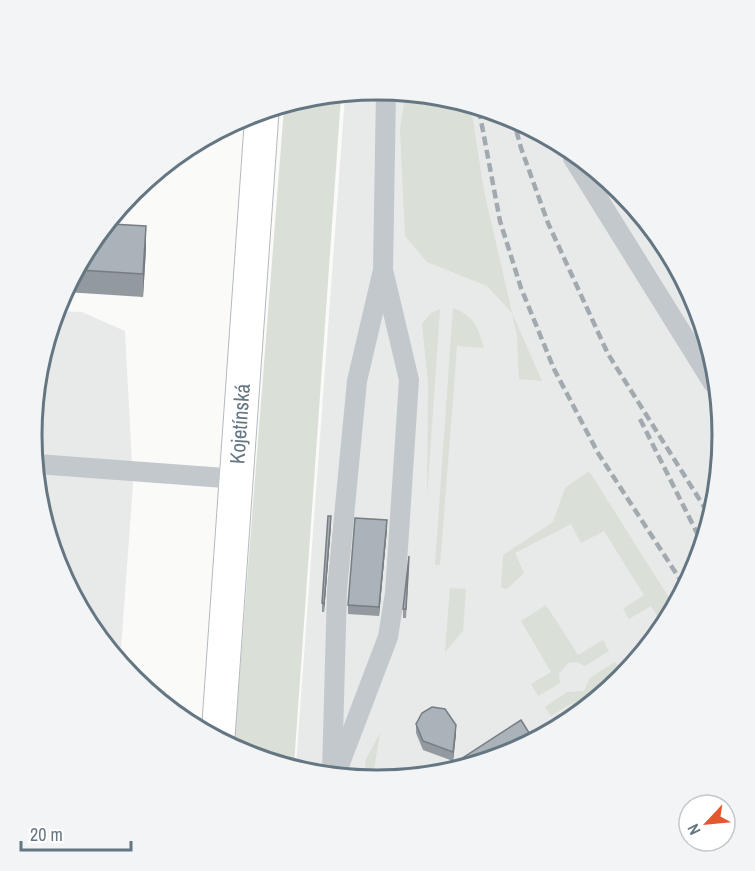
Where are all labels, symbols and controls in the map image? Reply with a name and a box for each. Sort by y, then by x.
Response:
street label: Kojetínská [222,382,257,465]
north arrow [677,793,737,853]
scale bar [21,814,130,852]
text: N [682,820,705,839]
text: 20 m [30,822,63,847]

